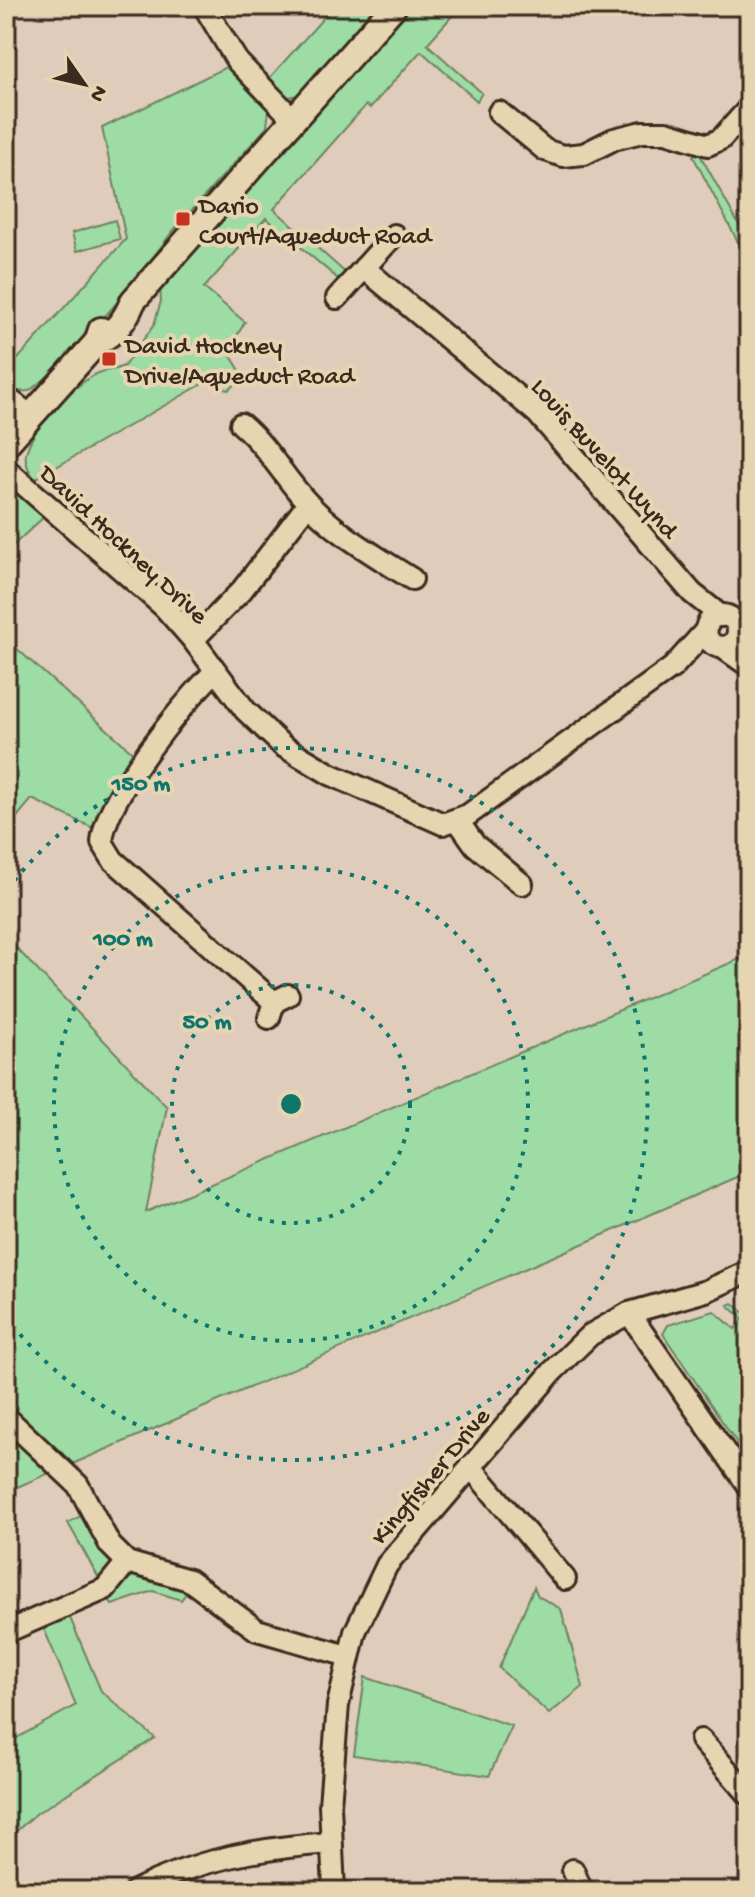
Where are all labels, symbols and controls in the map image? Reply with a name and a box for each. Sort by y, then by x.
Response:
north arrow [44,44,124,124]
text: N [82,80,112,106]
place label: Dario Court/Aqueduct Road [197,193,433,254]
marker: Dario Court/Aqueduct Road [174,210,192,228]
place label: David Hockney Drive/Aqueduct Road [123,333,356,394]
marker: David Hockney Drive/Aqueduct Road [100,350,118,368]
street label: Louis Buvelot Wynd [522,373,684,548]
street label: David Hockney Drive [29,459,213,633]
text: 150 m [111,771,170,800]
text: 100 m [92,926,153,955]
text: 50 m [183,1009,231,1038]
centre of rings [277,1090,305,1118]
street label: Kingfisher Drive [366,1402,499,1553]

